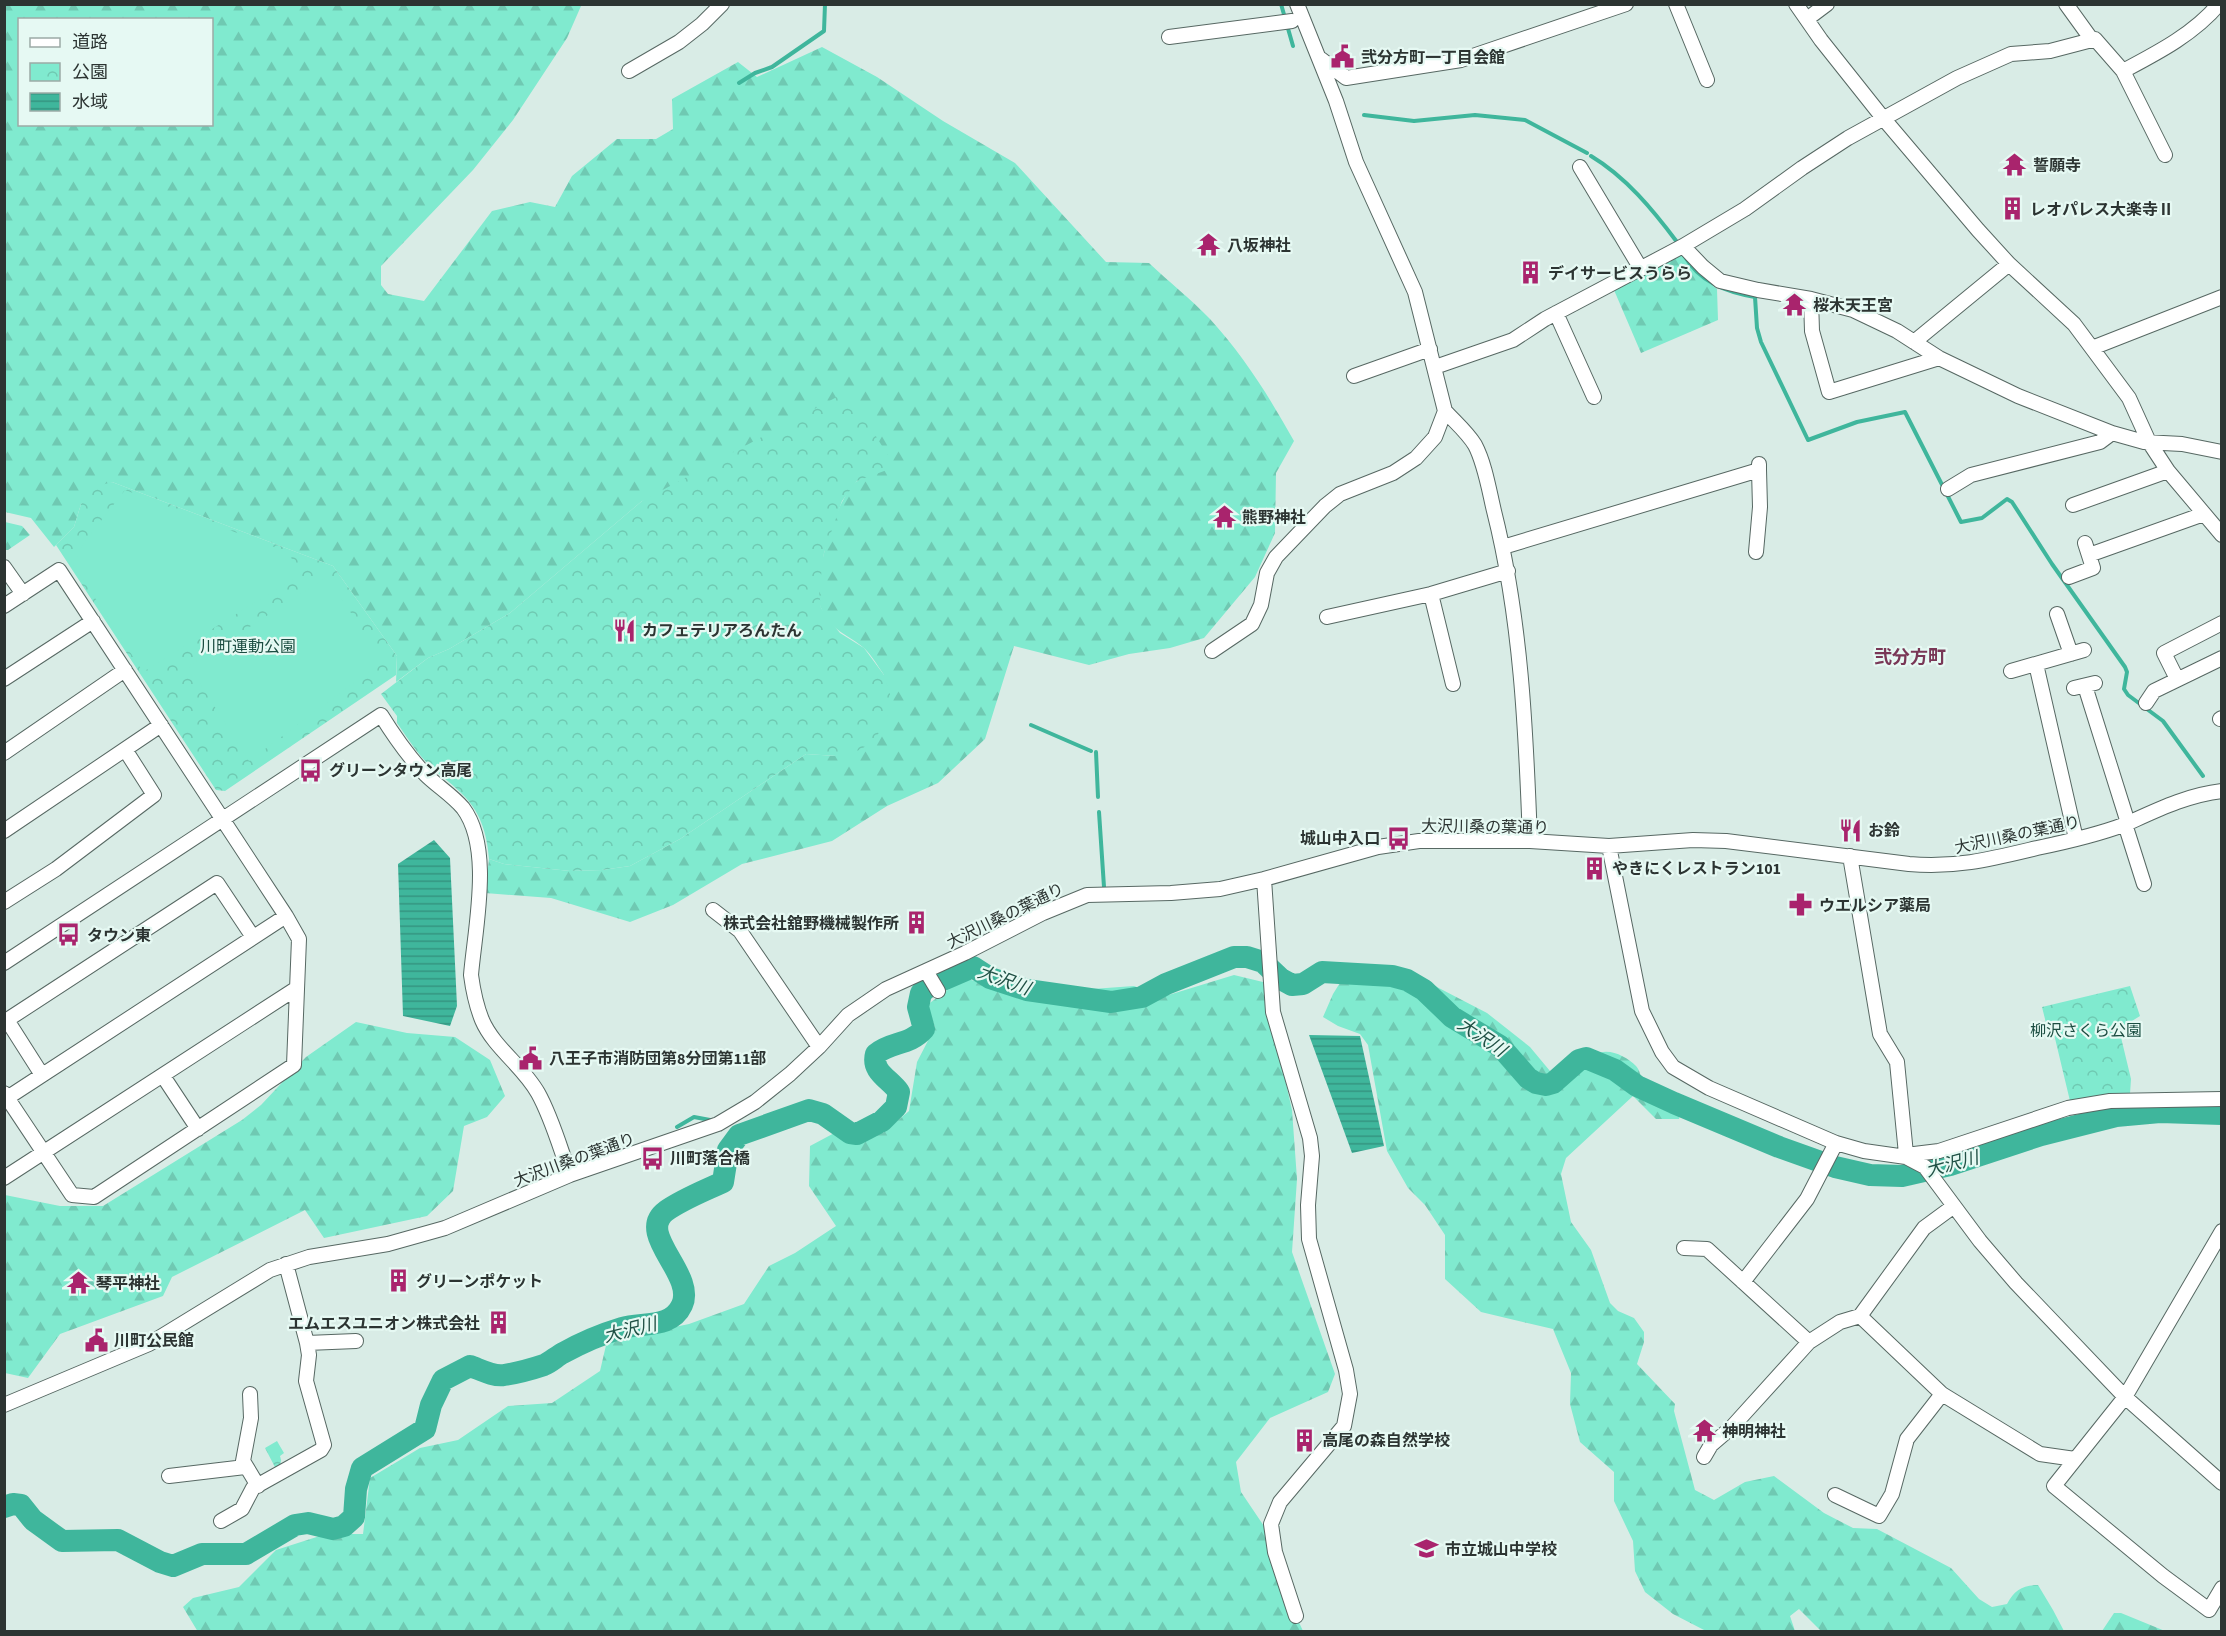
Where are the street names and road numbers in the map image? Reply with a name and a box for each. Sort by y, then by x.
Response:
street label: 大沢川桑の葉通り [1952,811,2082,859]
street label: 大沢川桑の葉通り [1421,815,1549,839]
street label: 大沢川桑の葉通り [943,878,1068,954]
street label: 大沢川桑の葉通り [510,1128,638,1192]

